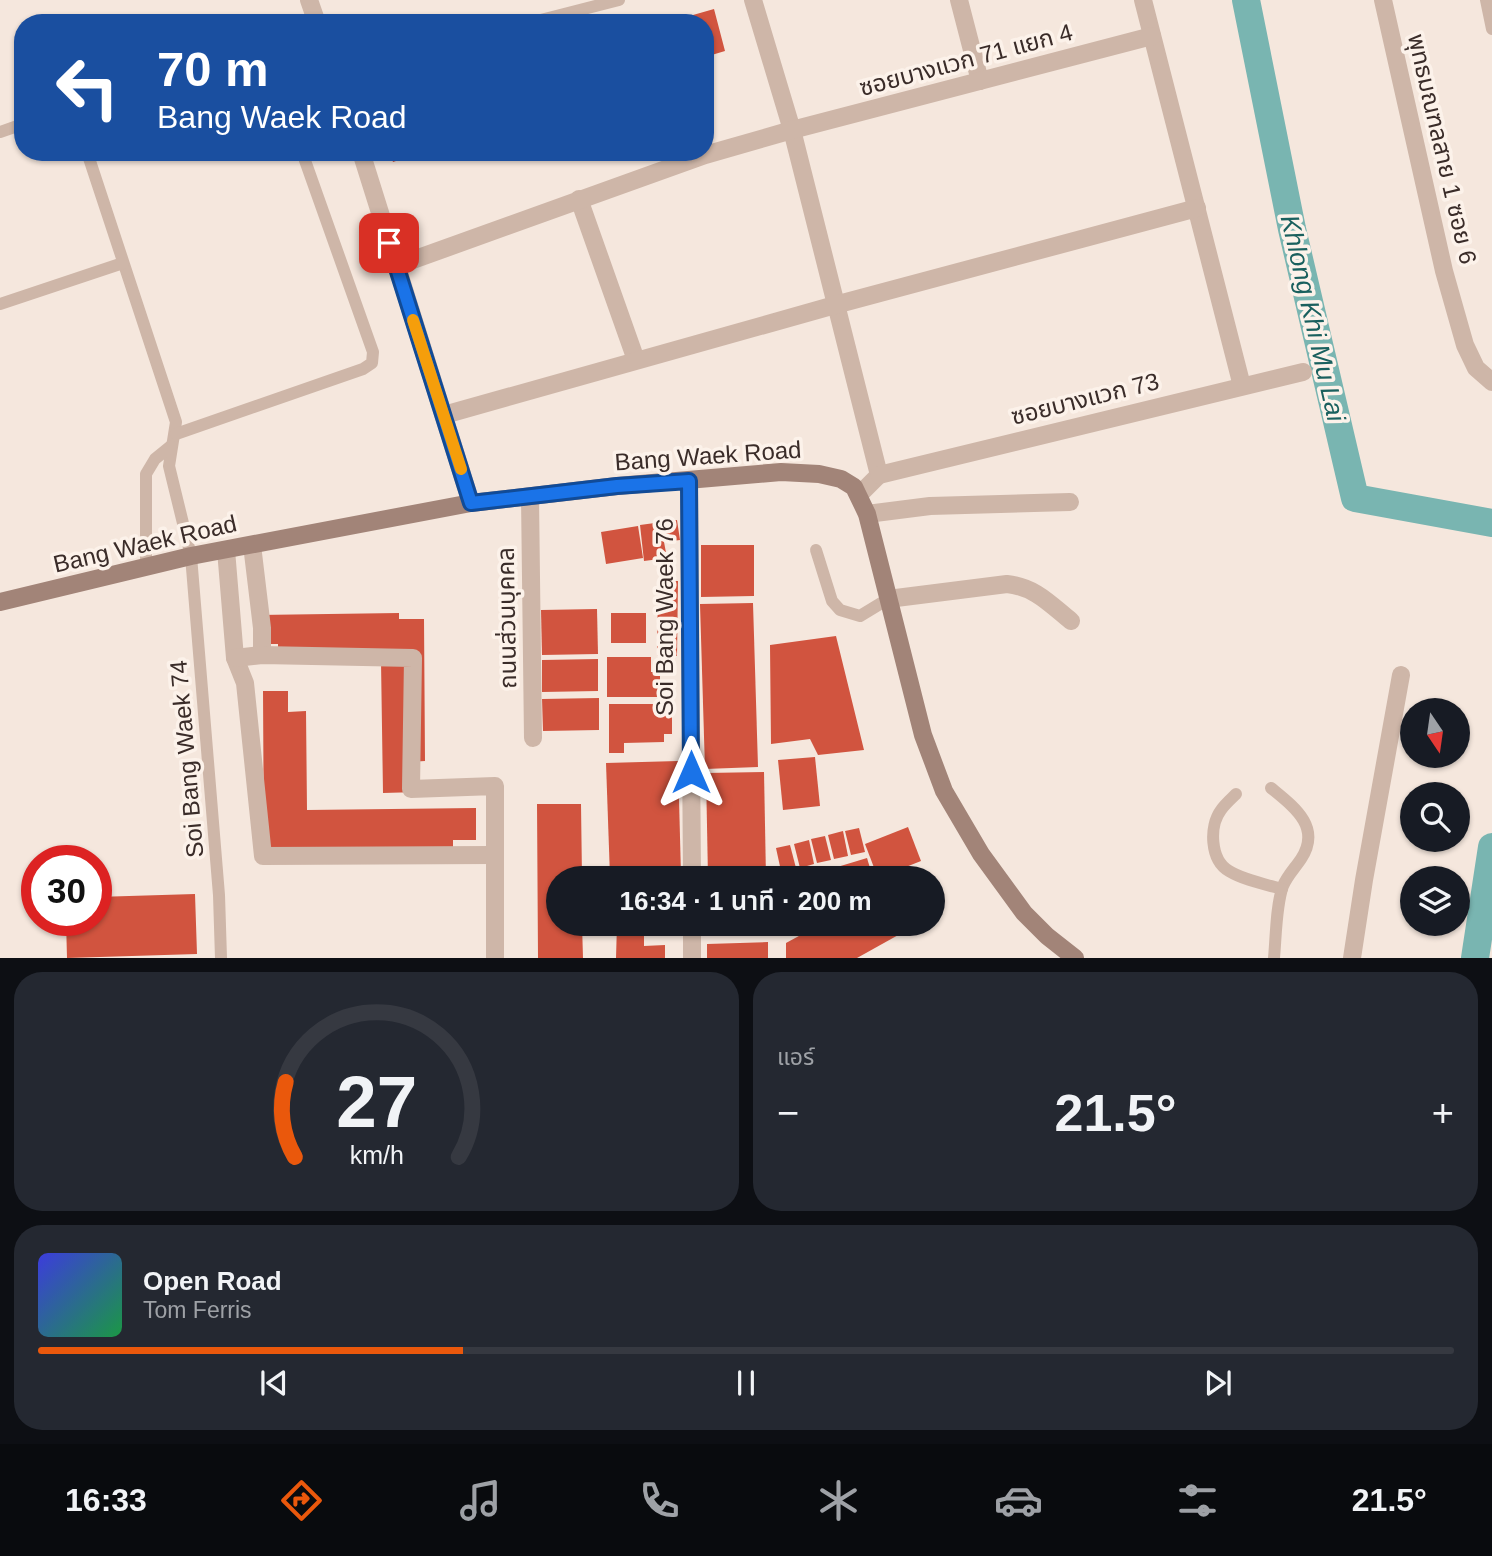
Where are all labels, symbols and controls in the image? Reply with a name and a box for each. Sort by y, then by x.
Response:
street label: ซอยบางแวก 71 แยก 4 [856,18,1075,101]
street label: พุทธมณฑลสาย 1 ซอย 6 [1401,31,1482,267]
icon: left [42,42,133,133]
text: 70 m [157,42,269,96]
text: Bang Waek Road [157,99,407,135]
water label: Khlong Khi Mu Lai [1275,212,1352,425]
pin [359,213,419,273]
icon: arrive [370,224,408,262]
street label: ซอยบางแวก 73 [1008,367,1162,430]
street label: Bang Waek Road [614,436,802,475]
street label: Bang Waek Road [51,509,239,578]
street label: Soi Bang Waek 76 [651,518,678,716]
street label: ถนนส่วนบุคคล [492,547,523,689]
street label: Soi Bang Waek 74 [164,659,209,859]
north arrow [1400,698,1470,768]
map controls [1400,698,1470,936]
position arrow [654,735,728,809]
button: search [1400,782,1470,852]
speed limit sign: 30 [21,845,112,936]
button: layers [1400,866,1470,936]
text: 16:34 · 1 นาที · 200 m [619,886,872,916]
text: แอร์ [777,1044,814,1070]
text: 27 [336,1062,417,1143]
text: 21.5° [1054,1084,1177,1142]
text: − [777,1092,799,1134]
text: + [1432,1092,1454,1134]
text: km/h [349,1141,404,1169]
text: Open Road [143,1266,282,1296]
text: Tom Ferris [143,1297,252,1323]
icon: previous [255,1364,293,1402]
icon: pause [727,1364,765,1402]
icon: next [1199,1364,1237,1402]
icon: directions [277,1476,326,1525]
icon: music [456,1476,505,1525]
icon: phone [635,1476,684,1525]
icon: climate [814,1476,863,1525]
icon: car [994,1476,1043,1525]
icon: filters [1173,1476,1222,1525]
text: 16:33 [65,1482,147,1518]
text: 21.5° [1352,1482,1427,1518]

